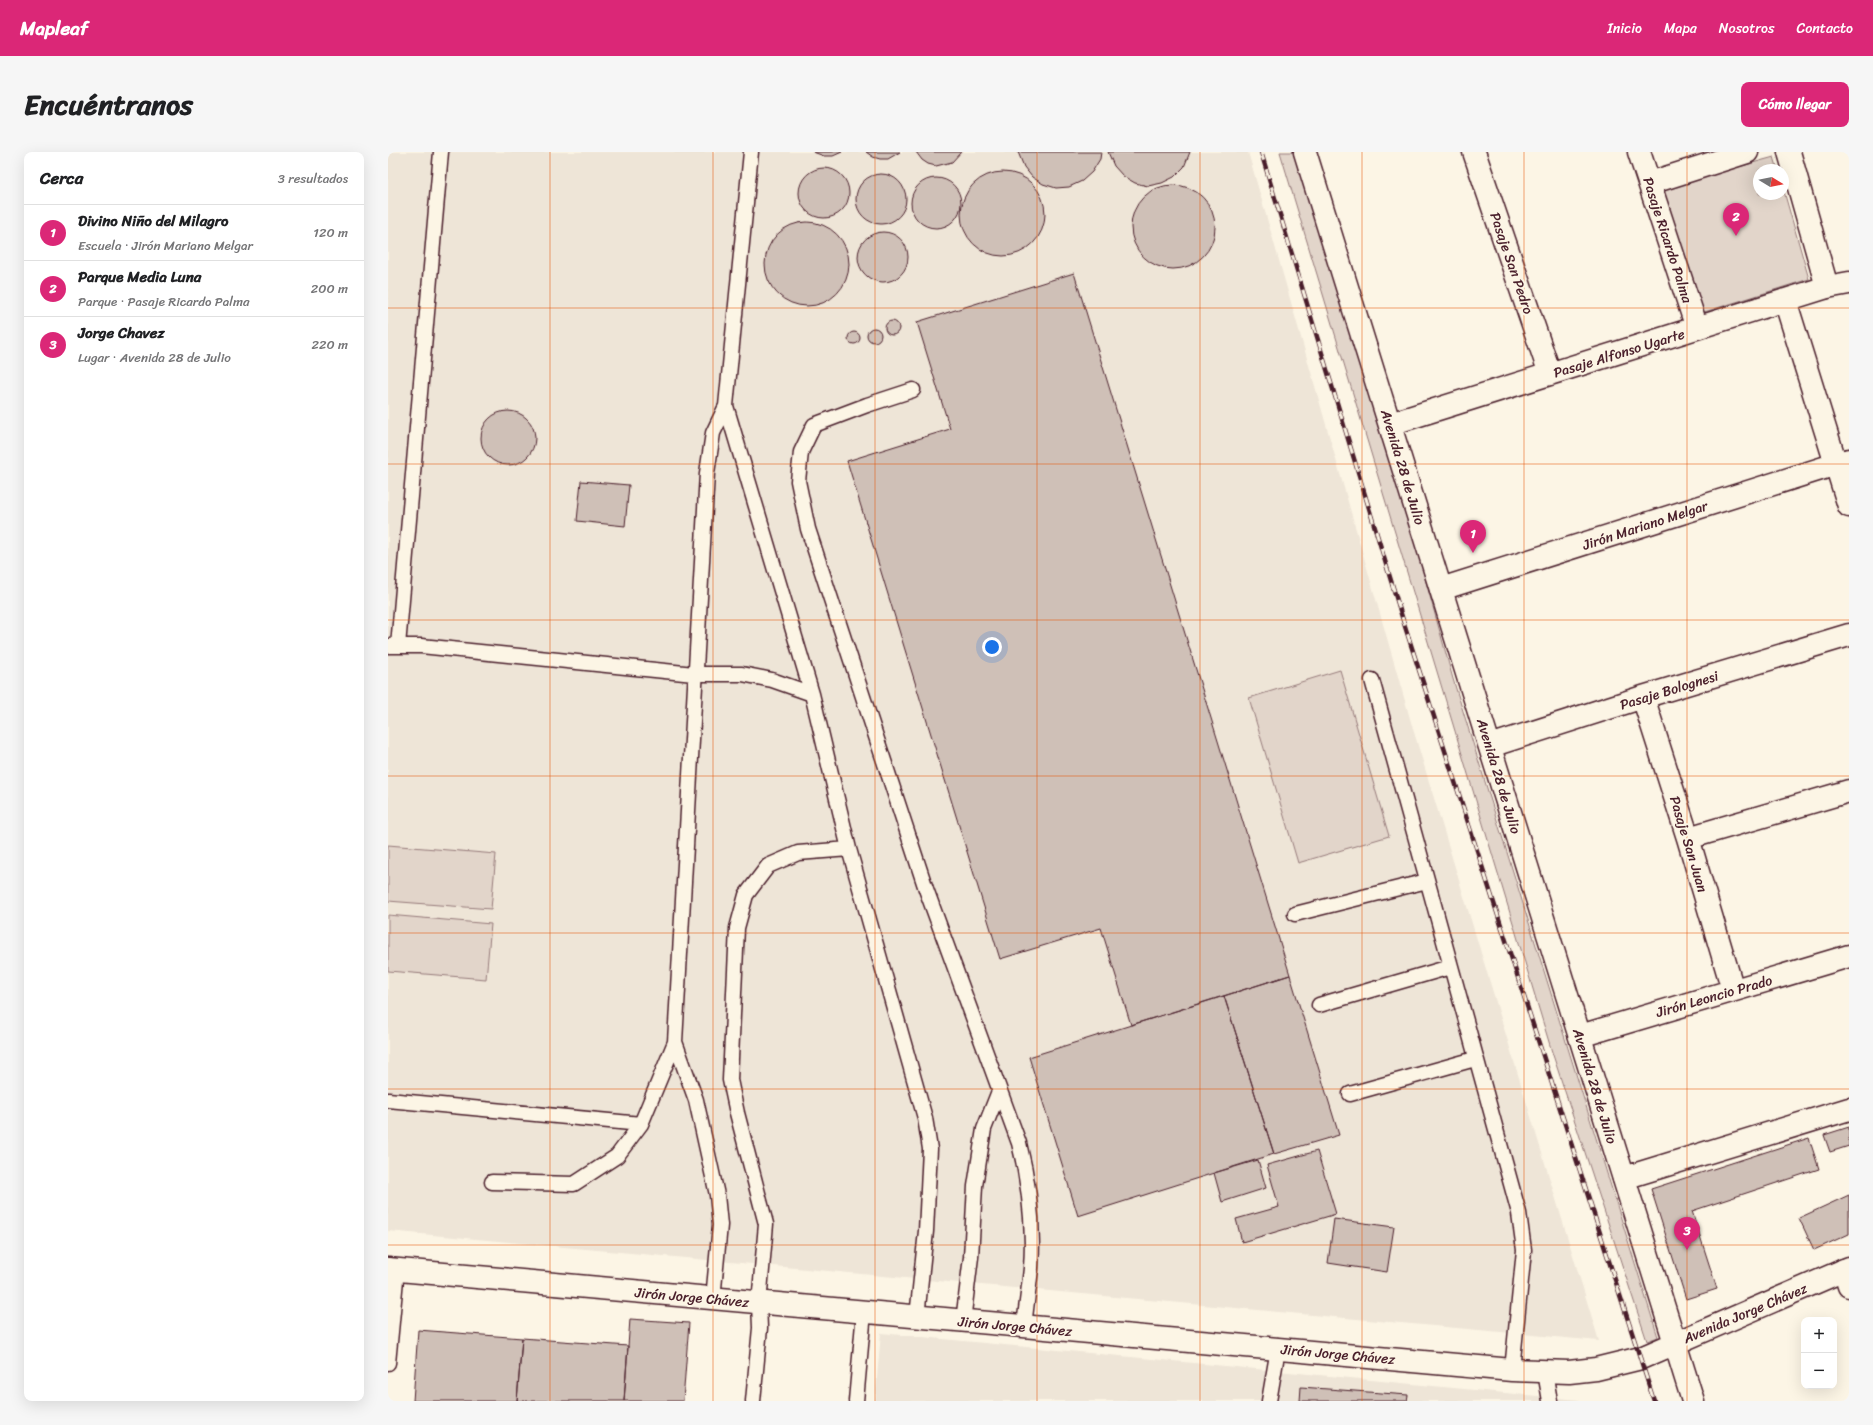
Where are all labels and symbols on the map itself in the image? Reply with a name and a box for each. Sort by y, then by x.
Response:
north arrow [1753,164,1789,200]
street label: Pasaje Ricardo Palma [1635,174,1700,307]
pin: 2 [1723,203,1749,236]
street label: Pasaje San Pedro [1482,209,1541,318]
street label: Pasaje Alfonso Ugarte [1550,322,1688,385]
street label: Avenida 28 de Julio [1373,405,1432,528]
street label: Jirón Mariano Melgar [1578,493,1712,558]
pin: 1 [1460,520,1486,553]
your location [982,637,1002,657]
street label: Pasaje Bolognesi [1617,663,1723,717]
street label: Avenida 28 de Julio [1469,714,1528,837]
street label: Pasaje San Juan [1662,793,1715,896]
street label: Jirón Leoncio Prado [1652,968,1775,1025]
street label: Avenida 28 de Julio [1565,1024,1624,1147]
pin: 3 [1674,1217,1700,1250]
street label: Avenida Jorge Chávez [1678,1276,1811,1351]
street label: Jirón Jorge Chávez [633,1280,750,1315]
street label: Jirón Jorge Chávez [956,1309,1073,1344]
street label: Jirón Jorge Chávez [1279,1337,1396,1372]

